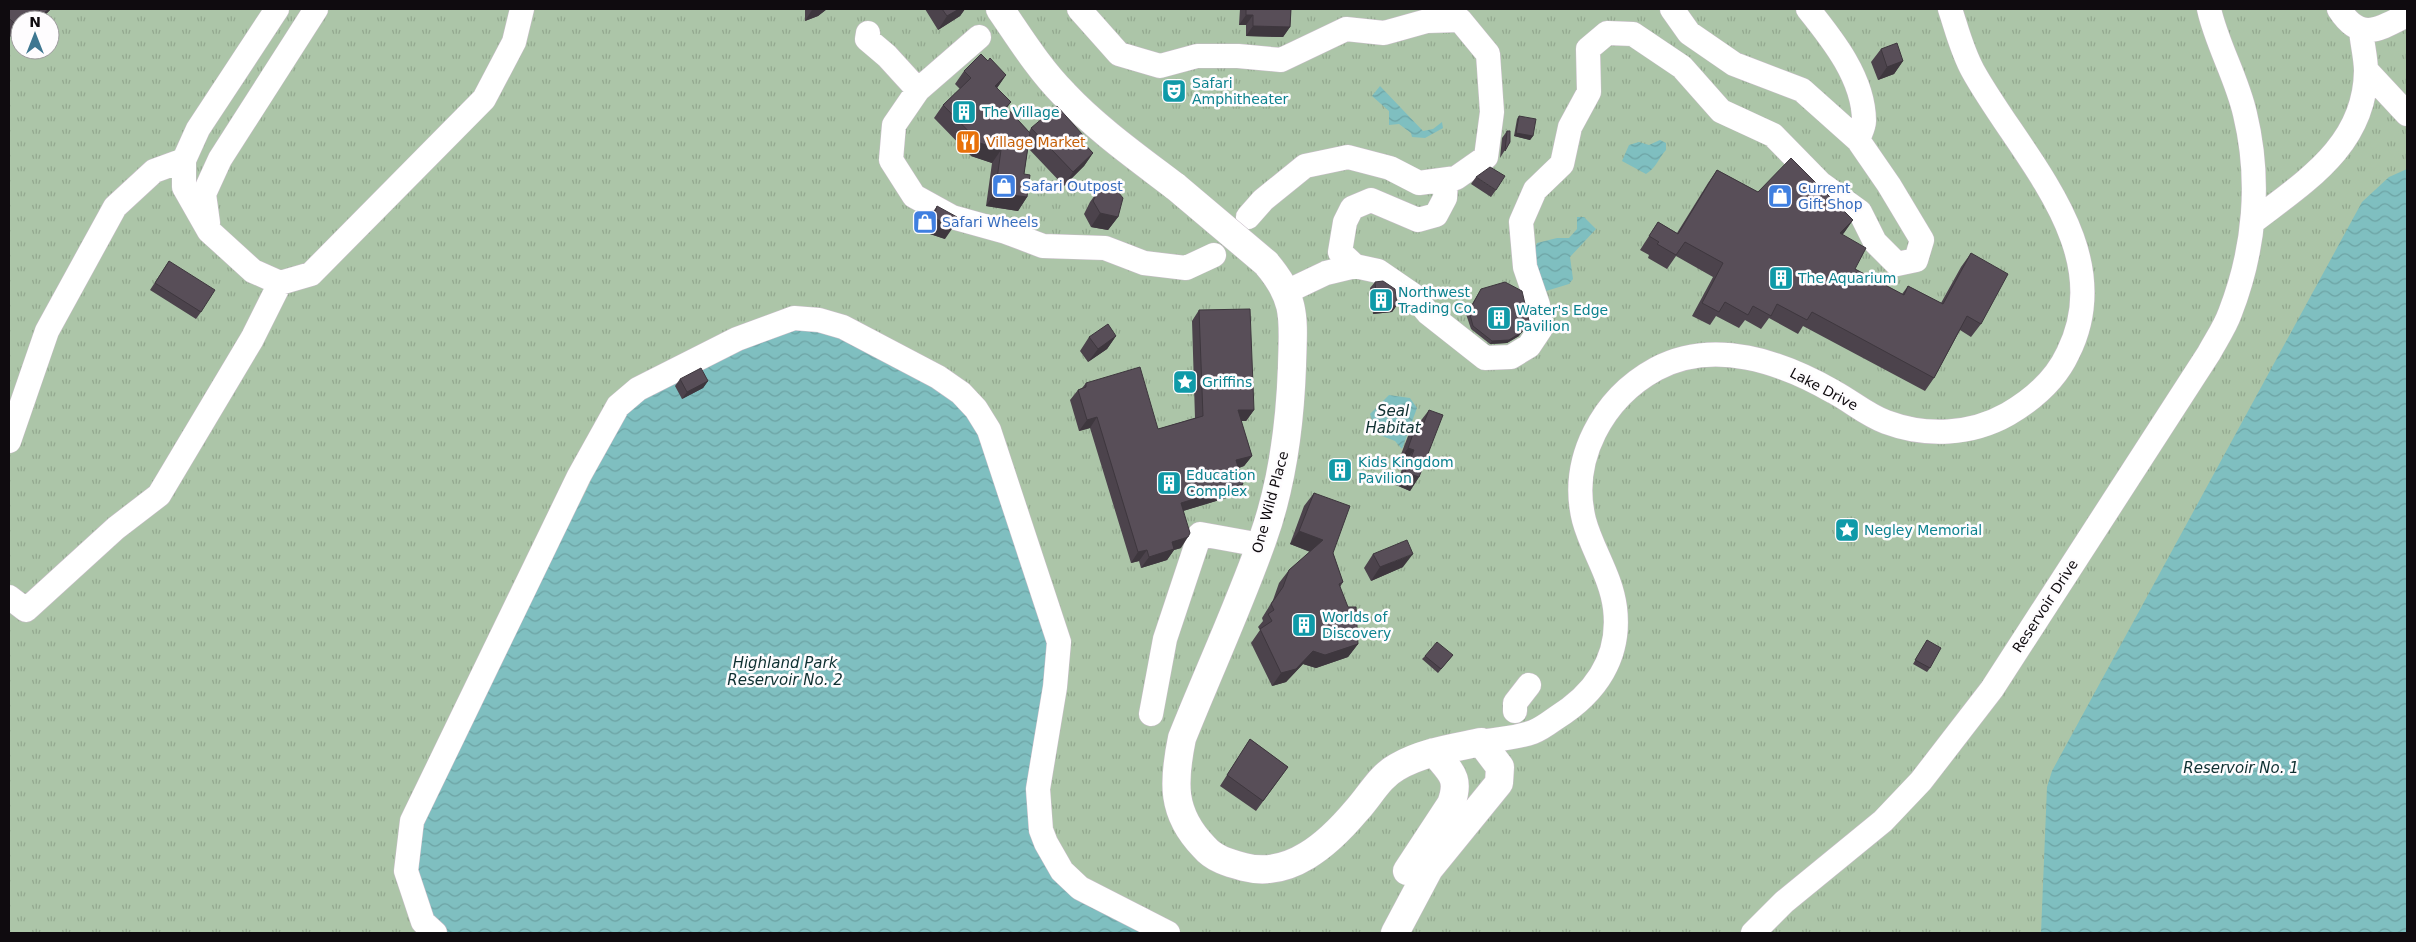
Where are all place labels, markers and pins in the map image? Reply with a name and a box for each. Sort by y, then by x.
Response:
place label: Safari Amphitheater [1192,75,1289,107]
theatre icon: Safari Amphitheater [1161,78,1187,104]
building icon: The Village [951,99,977,125]
place label: The Village [981,104,1060,120]
restaurant icon: Village Market [955,129,981,155]
place label: Village Market [986,134,1086,150]
shop icon: Safari Outpost [991,173,1017,199]
place label: Safari Outpost [1022,178,1123,194]
place label: Current Gift Shop [1798,180,1863,212]
shop icon: Current Gift Shop [1767,183,1793,209]
shop icon: Safari Wheels [912,209,938,235]
place label: Safari Wheels [942,214,1038,230]
building icon: The Aquarium [1768,265,1794,291]
place label: The Aquarium [1797,270,1896,286]
place label: Northwest Trading Co. [1397,284,1476,316]
building icon: Northwest Trading Co. [1368,287,1394,313]
place label: Water's Edge Pavilion [1516,302,1608,334]
building icon: Water's Edge Pavilion [1486,305,1512,331]
place icon: Griffins [1172,369,1198,395]
place label: Griffins [1202,374,1252,390]
place label: Kids Kingdom Pavilion [1358,454,1454,486]
building icon: Kids Kingdom Pavilion [1327,457,1353,483]
place label: Education Complex [1186,467,1256,499]
building icon: Education Complex [1156,470,1182,496]
place icon: Negley Memorial [1834,517,1860,543]
place label: Negley Memorial [1864,522,1982,538]
place label: Worlds of Discovery [1322,609,1391,641]
building icon: Worlds of Discovery [1291,612,1317,638]

